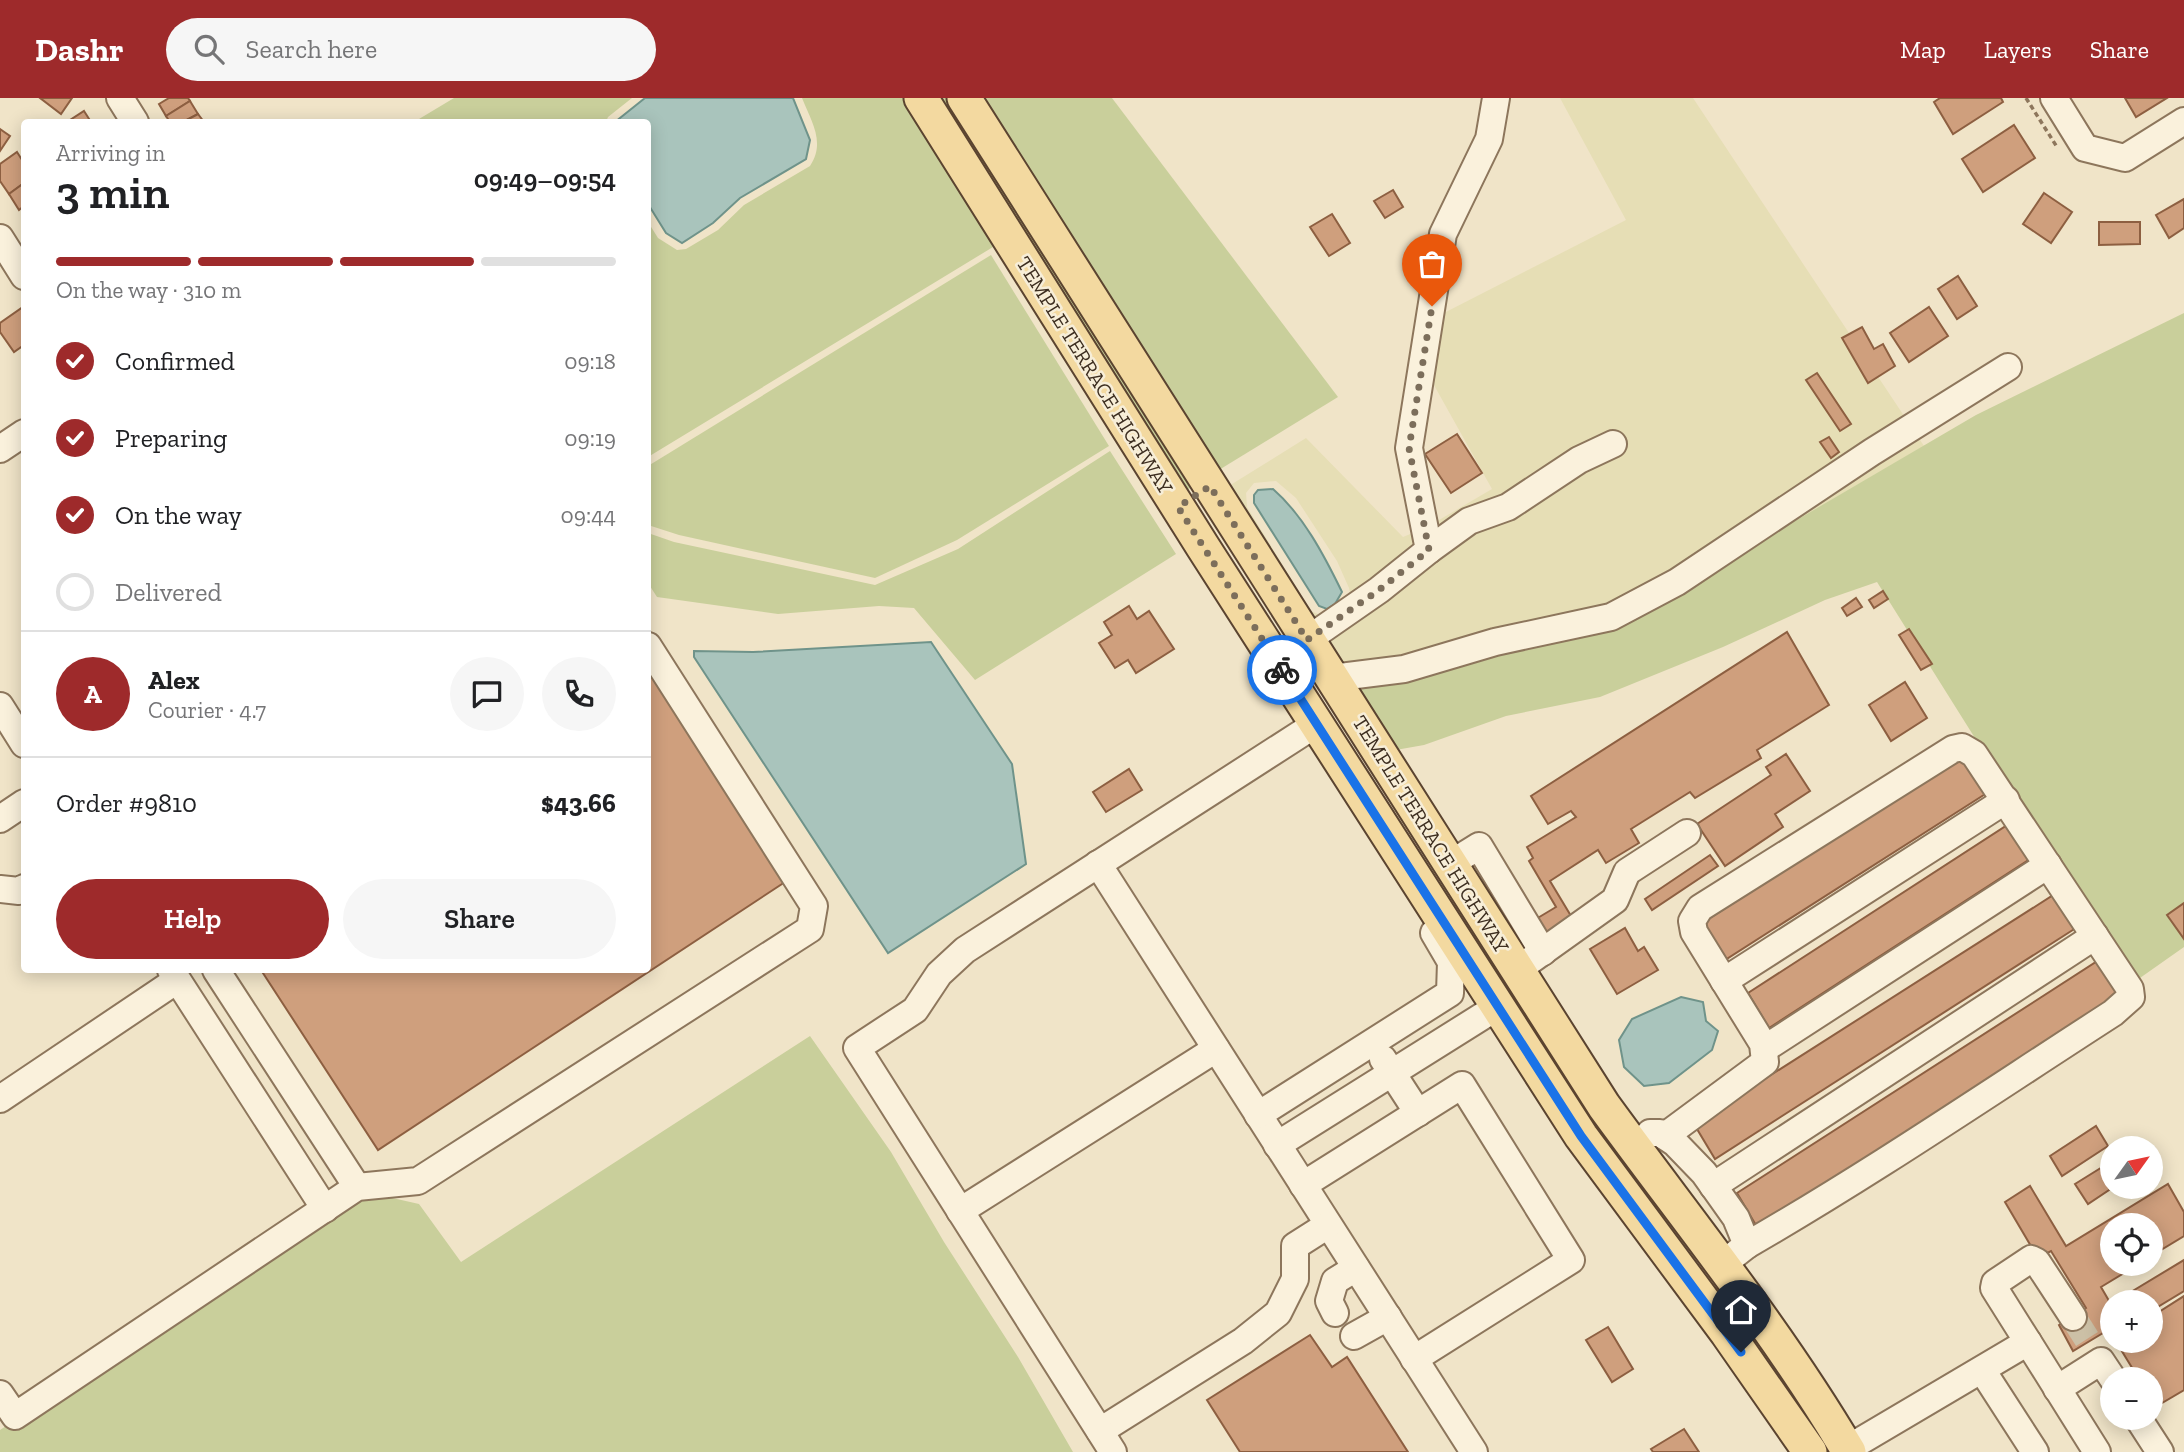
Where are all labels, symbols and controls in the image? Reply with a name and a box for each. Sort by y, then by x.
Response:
search box [166,18,656,81]
text: Dashr [35,30,124,69]
icon: search [190,30,228,68]
text: Search here [246,33,377,65]
text: Map [1900,35,1946,64]
text: Layers [1984,35,2052,64]
text: Share [2090,35,2149,64]
text: Arriving in [56,139,165,167]
text: 09:49–09:54 [474,163,616,195]
text: 3 min [56,165,169,220]
pin [1402,234,1462,306]
icon: bag [1413,245,1451,283]
street label: TEMPLE TERRACE HIGHWAY [1012,252,1179,498]
text: On the way · 310 m [56,276,241,304]
icon: check [56,342,94,380]
text: Confirmed [115,345,235,377]
text: 09:18 [564,347,616,375]
icon: check [56,419,94,457]
text: Preparing [115,422,227,454]
text: 09:19 [564,424,616,452]
icon: check [56,496,94,534]
text: On the way [115,499,242,531]
text: 09:44 [561,501,616,529]
text: Delivered [115,576,222,608]
courier [1247,635,1317,705]
icon: bike [1263,651,1301,689]
button: chat [450,657,524,731]
button: phone [542,657,616,731]
text: Alex [148,664,200,696]
text: A [84,678,102,710]
text: Courier · 4.7 [148,696,266,724]
street label: TEMPLE TERRACE HIGHWAY [1348,711,1515,957]
text: Order #9810 [56,787,197,819]
text: $43.66 [541,787,616,819]
button: Help [56,879,329,959]
button: Share [343,879,616,959]
north arrow [2100,1136,2163,1199]
map controls [2100,1136,2163,1430]
button: locate [2100,1213,2163,1276]
pin [1711,1280,1771,1352]
button: + [2100,1290,2163,1353]
icon: home [1722,1291,1760,1329]
button: − [2100,1367,2163,1430]

